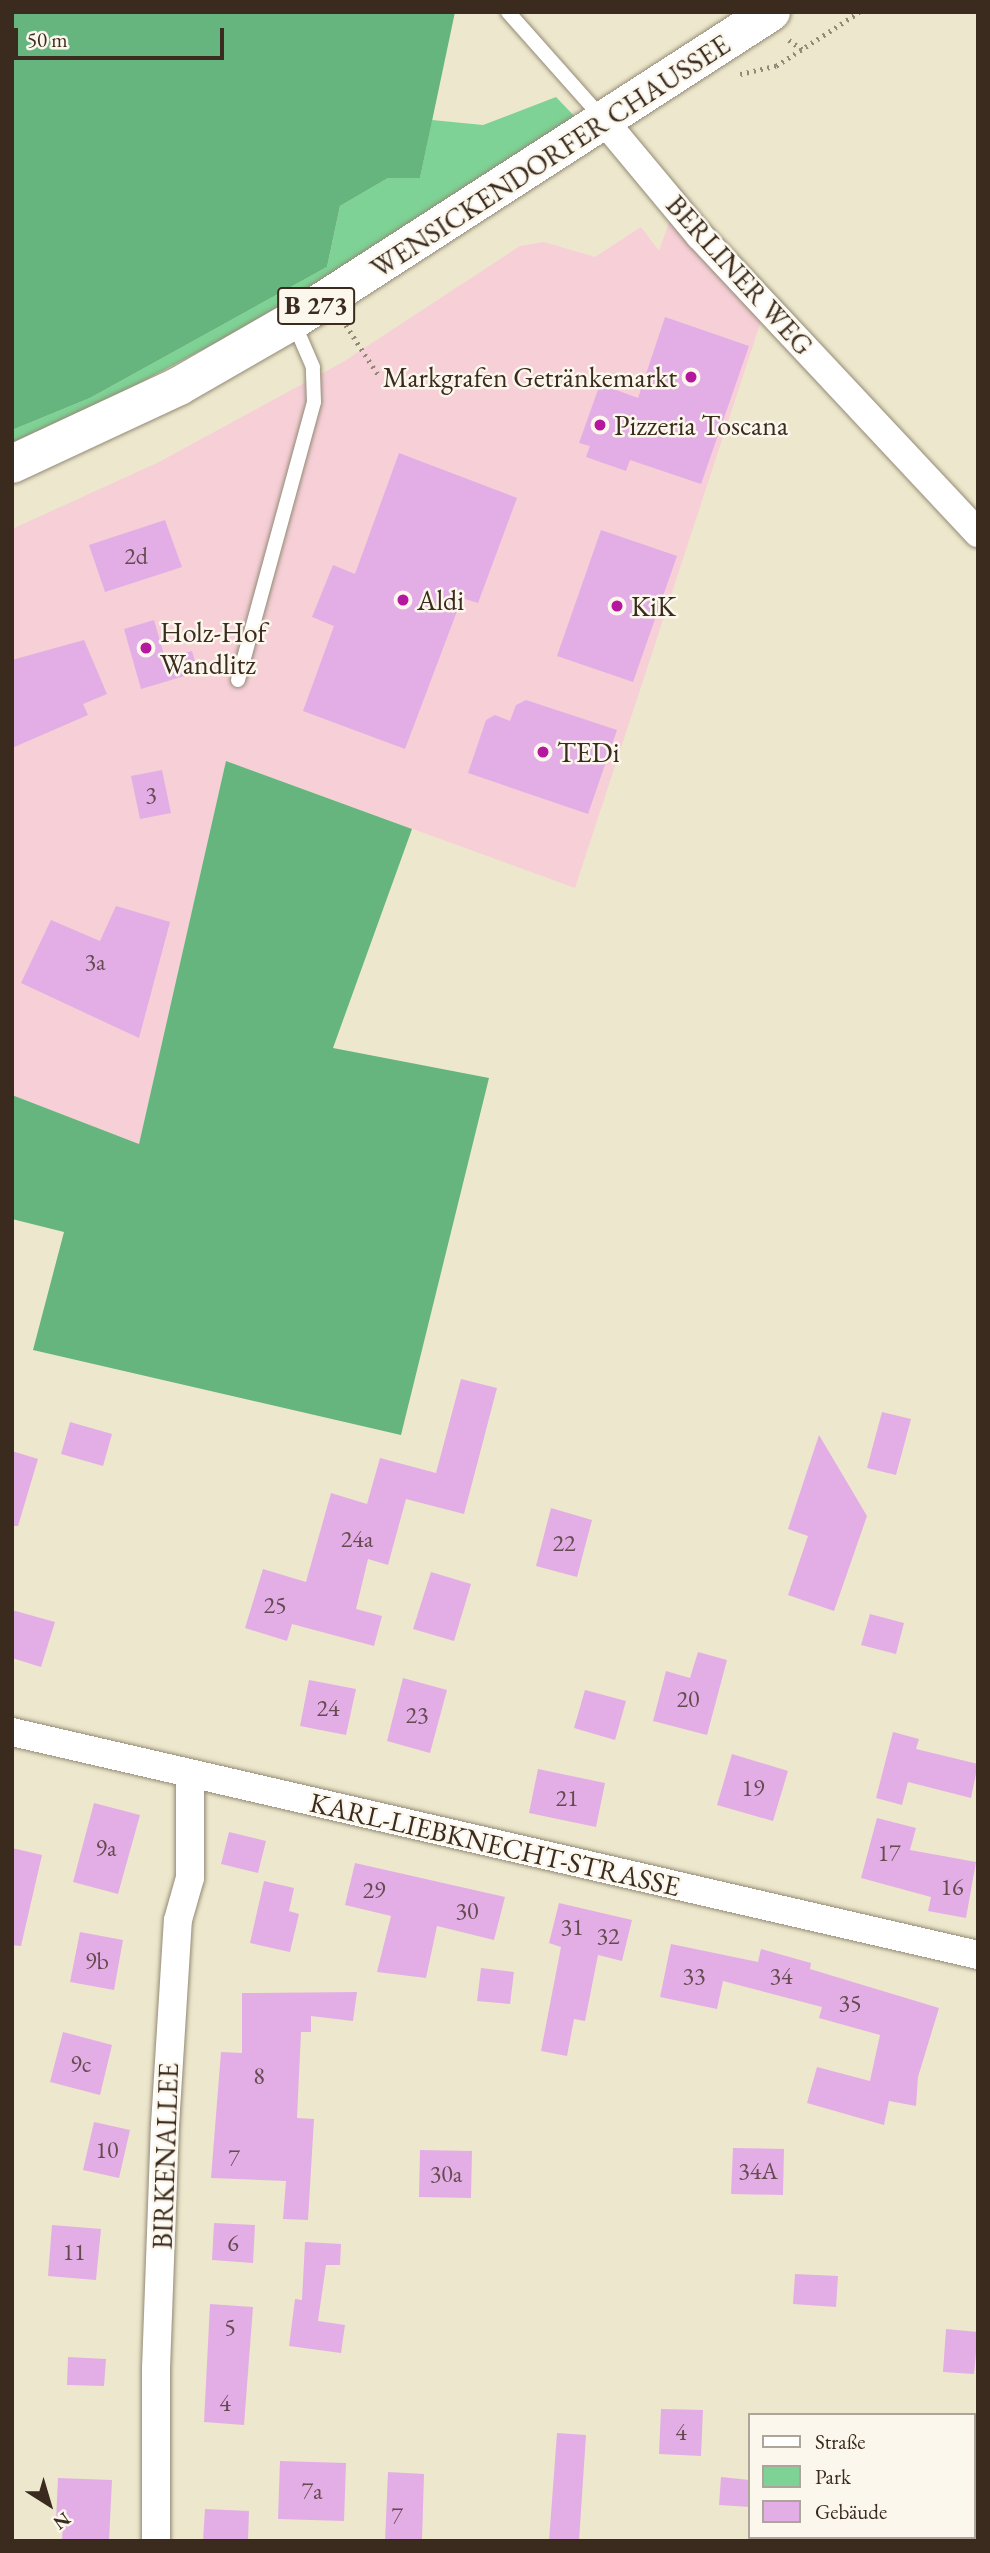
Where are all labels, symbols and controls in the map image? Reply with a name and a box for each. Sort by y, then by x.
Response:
scale bar [18,14,228,58]
text: 50 m [27,26,68,53]
street label: WENSICKENDORFER CHAUSSEE [364,27,736,285]
street label: BERLINER WEG [659,188,821,362]
road number: B 273 [276,284,356,328]
place label: Markgrafen Getränkemarkt [383,360,677,394]
marker: Markgrafen Getränkemarkt [683,369,699,385]
place label: Pizzeria Toscana [614,408,788,442]
marker: Pizzeria Toscana [592,417,608,433]
house number: 2d [124,542,148,570]
place label: Aldi [417,583,464,617]
place label: KiK [631,589,676,623]
marker: Aldi [395,592,411,608]
marker: KiK [609,598,625,614]
place label: Holz-Hof Wandlitz [160,615,267,681]
marker: Holz-Hof Wandlitz [138,640,154,656]
place label: TEDi [557,735,620,769]
marker: TEDi [535,744,551,760]
house number: 3 [145,781,157,809]
house number: 3a [84,948,106,976]
house number: 24a [341,1525,373,1553]
house number: 22 [552,1529,576,1557]
house number: 25 [263,1591,287,1619]
house number: 20 [676,1685,700,1713]
house number: 24 [316,1694,340,1722]
house number: 23 [405,1701,429,1729]
house number: 19 [741,1774,765,1802]
house number: 21 [555,1784,579,1812]
street label: KARL-LIEBKNECHT-STRASSE [307,1785,683,1903]
house number: 9a [95,1834,117,1862]
house number: 17 [877,1839,901,1867]
house number: 16 [940,1873,964,1901]
house number: 29 [362,1876,386,1904]
house number: 30 [455,1897,479,1925]
house number: 31 [560,1913,584,1941]
house number: 32 [596,1922,620,1950]
house number: 9b [85,1947,109,1975]
house number: 33 [682,1962,706,1990]
house number: 34 [769,1962,793,1990]
house number: 35 [838,1989,862,2017]
house number: 9c [70,2050,92,2078]
street label: BIRKENALLEE [145,2062,185,2250]
house number: 8 [253,2062,265,2090]
house number: 10 [95,2136,119,2164]
house number: 7 [228,2144,240,2172]
house number: 34A [738,2157,778,2185]
house number: 30a [430,2160,462,2188]
house number: 6 [227,2229,239,2257]
house number: 11 [62,2238,86,2266]
house number: 5 [224,2313,236,2341]
house number: 4 [219,2389,231,2417]
legend [748,2413,976,2539]
house number: 4 [675,2418,687,2446]
text: Straße [815,2428,866,2455]
text: Park [815,2463,851,2490]
north arrow [14,2469,84,2539]
house number: 7a [301,2477,323,2505]
text: Gebäude [815,2498,887,2525]
house number: 7 [391,2502,403,2530]
text: N [48,2507,76,2536]

